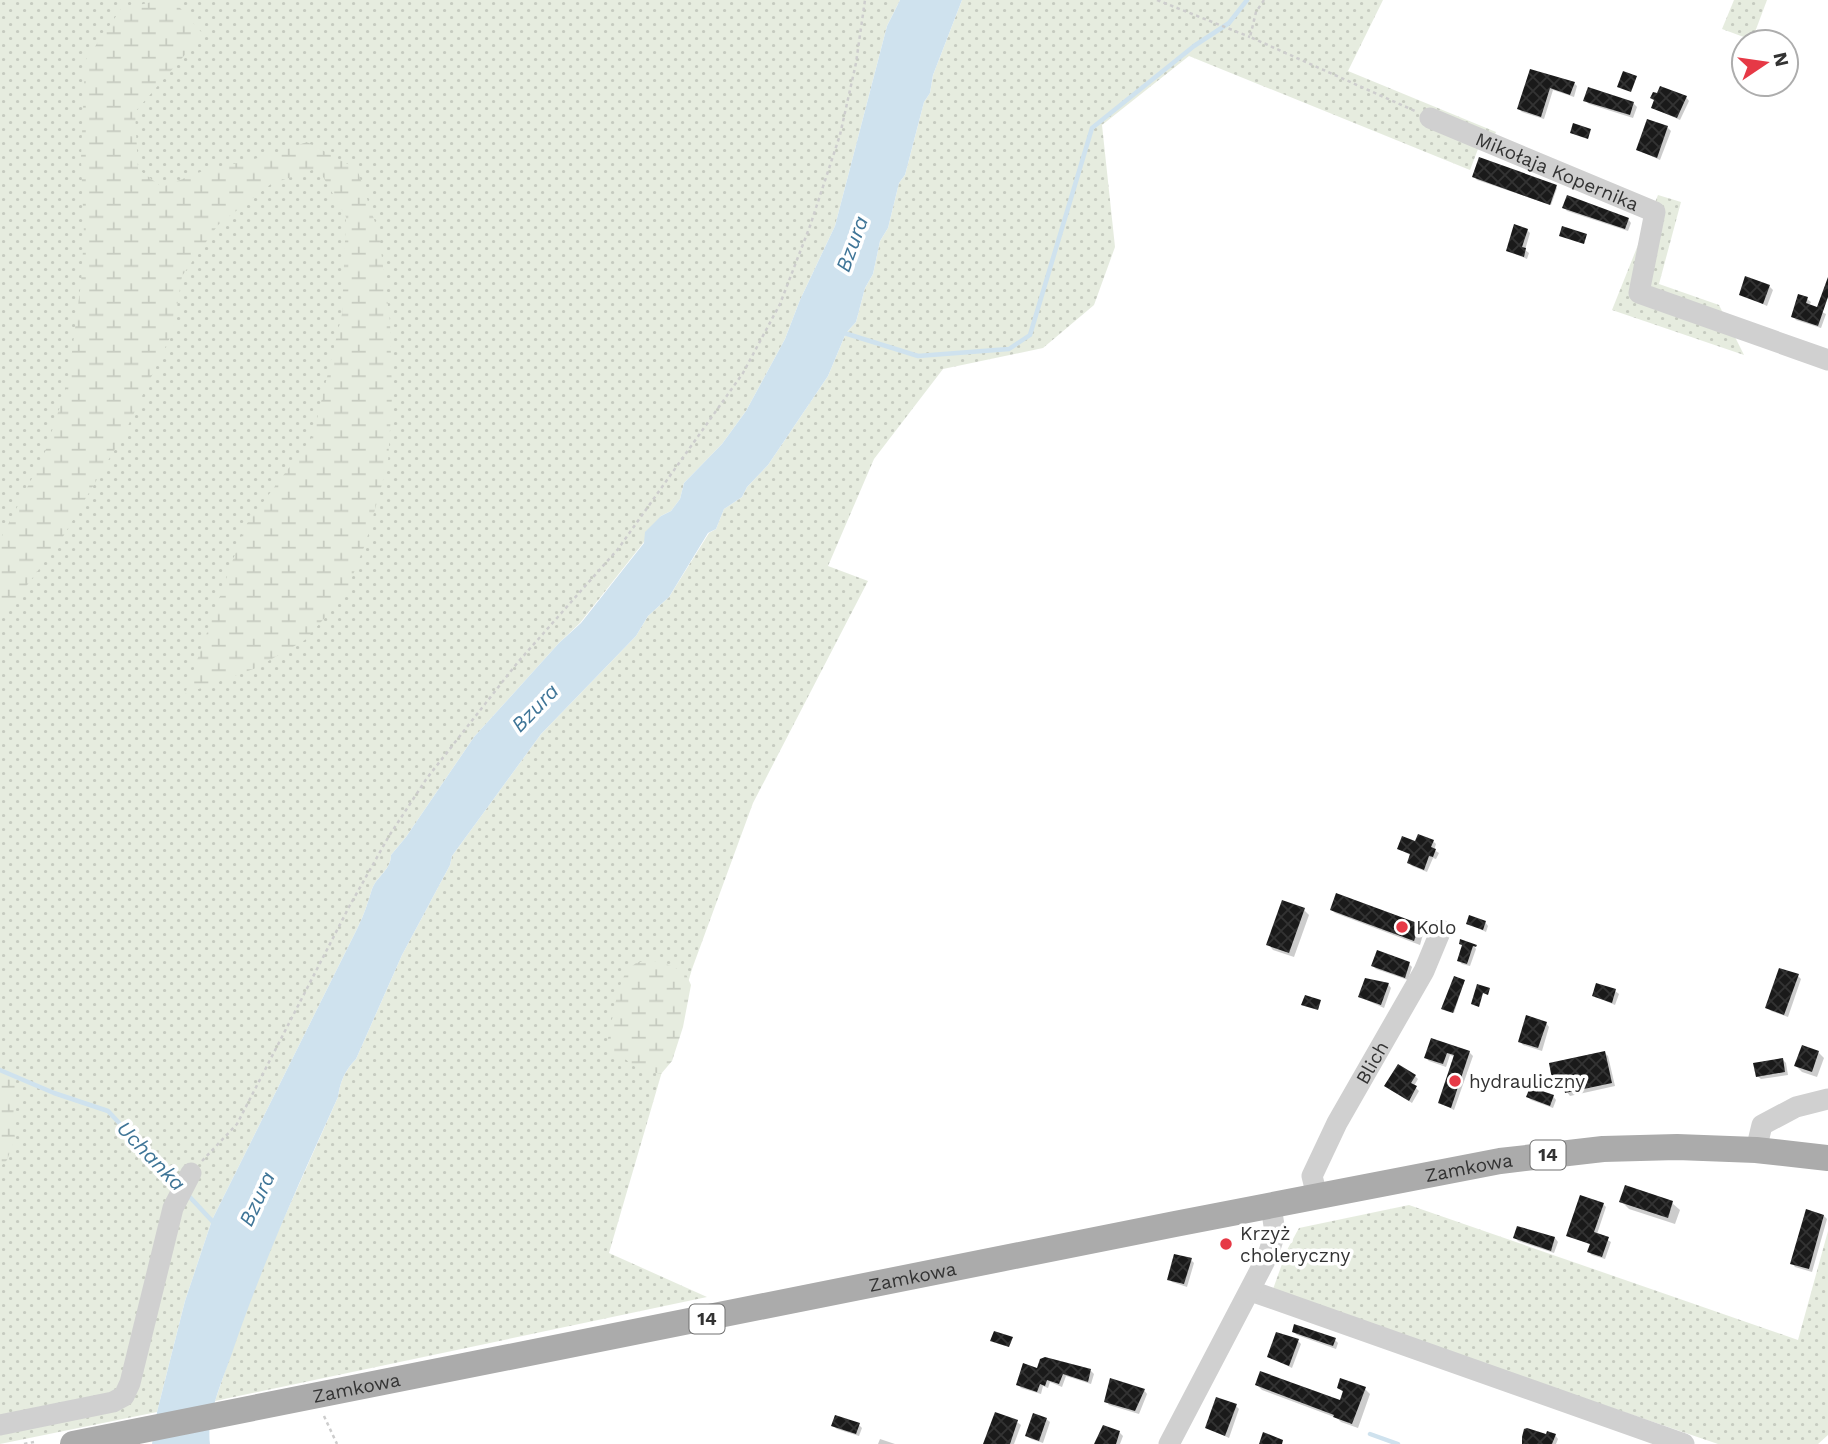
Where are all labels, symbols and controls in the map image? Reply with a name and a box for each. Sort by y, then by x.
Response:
north arrow [1730,28,1800,98]
text: N [1768,50,1794,69]
street label: Mikołaja Kopernika [1472,127,1642,216]
water label: Bzura [830,212,873,275]
water label: Bzura [506,678,564,737]
place label: Kolo [1416,916,1456,939]
marker: Kolo [1394,919,1410,935]
street label: Blich [1351,1037,1393,1088]
place label: hydrauliczny [1469,1070,1585,1093]
marker: hydrauliczny [1447,1073,1463,1089]
water label: Uchanka [112,1115,191,1196]
road number: 14 [1530,1140,1566,1170]
street label: Zamkowa [1423,1149,1514,1187]
water label: Bzura [233,1167,280,1230]
place label: Krzyż choleryczny [1240,1222,1350,1267]
marker: Krzyż choleryczny [1218,1236,1234,1252]
street label: Zamkowa [867,1257,959,1297]
road number: 14 [690,1304,724,1334]
street label: Zamkowa [311,1368,403,1408]

